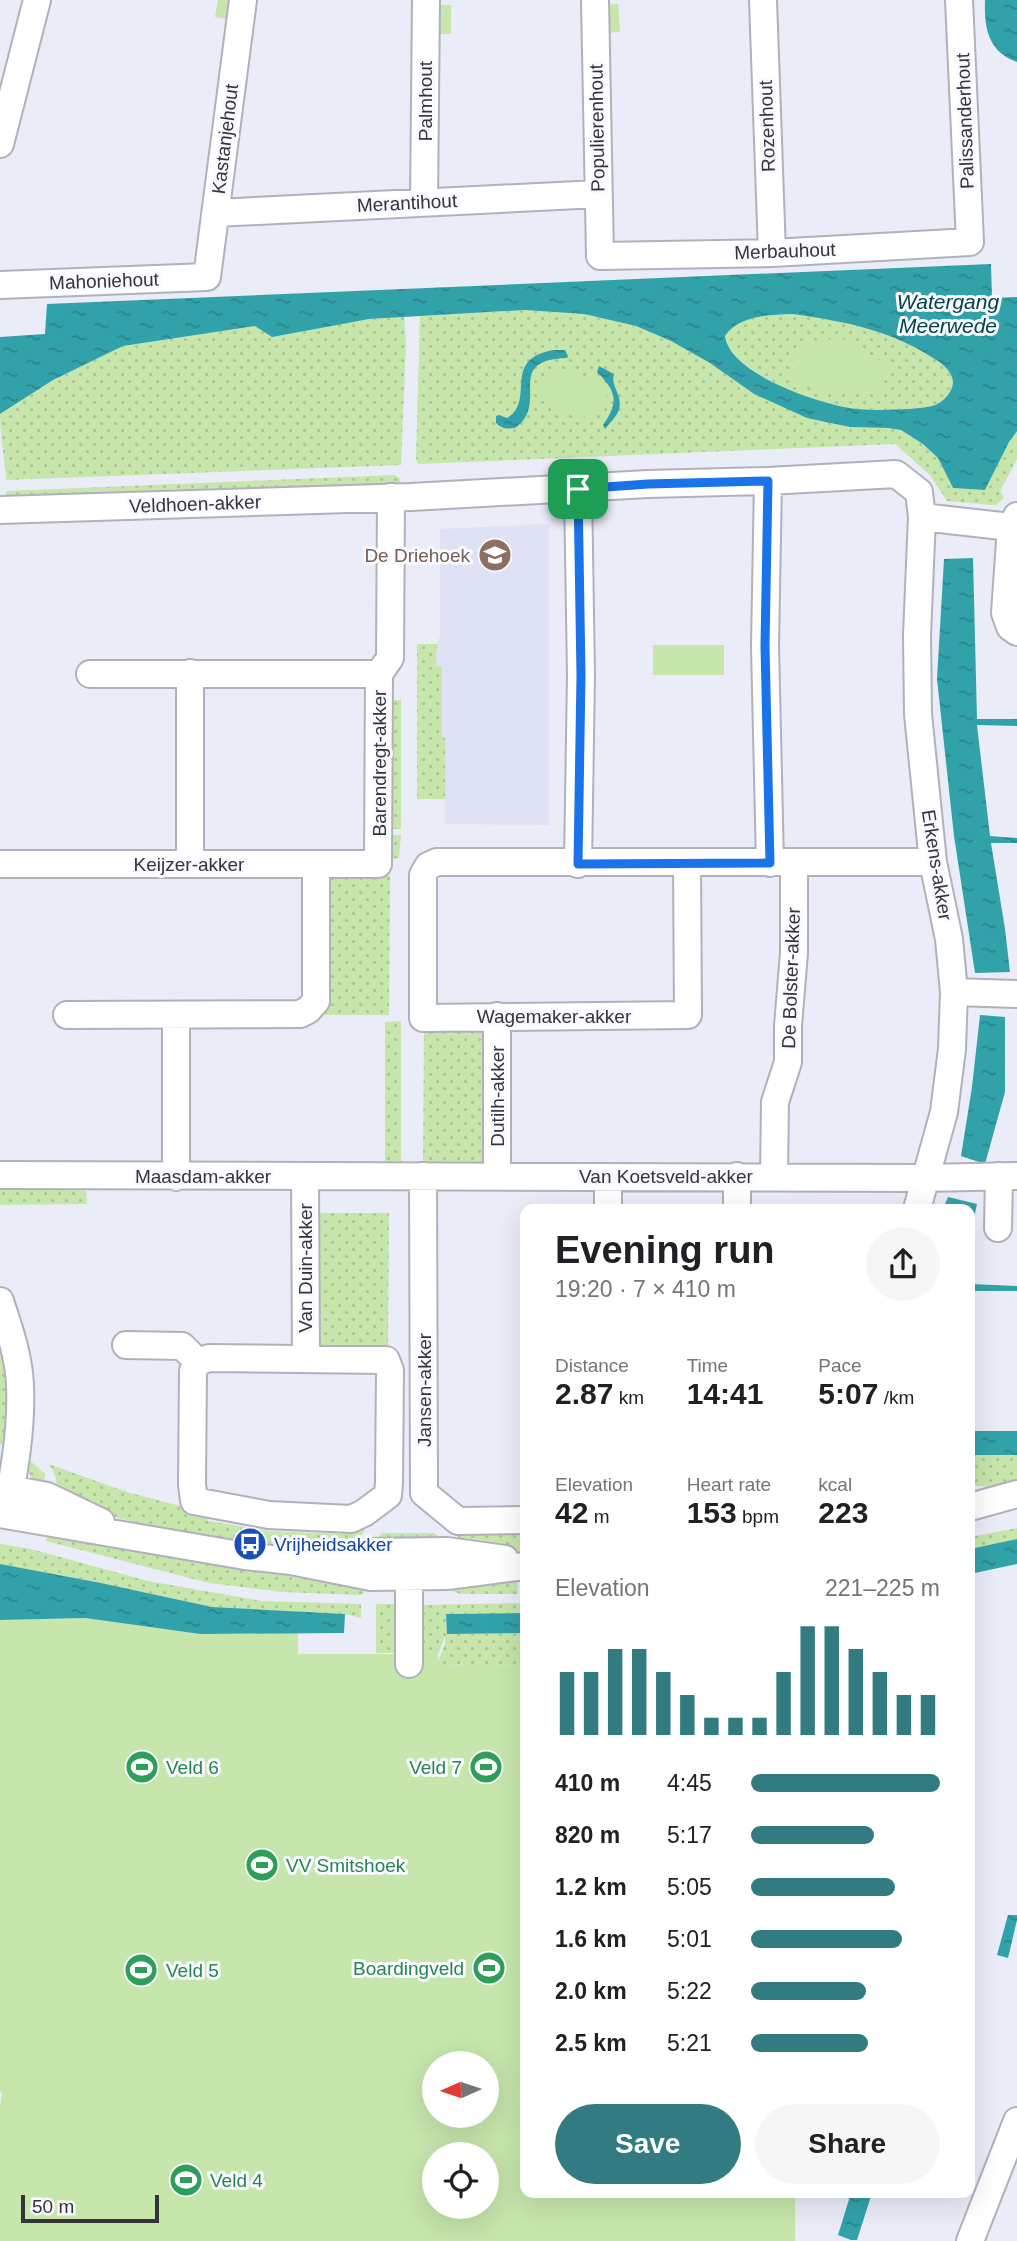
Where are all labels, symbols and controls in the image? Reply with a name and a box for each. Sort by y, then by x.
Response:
street label: Palissanderhout [952,52,978,189]
street label: Palmhout [415,60,436,141]
street label: Populierenhout [585,63,609,192]
street label: Rozenhout [755,79,779,172]
street label: Kastanjehout [208,82,242,195]
street label: Merantihout [356,190,458,216]
street label: Merbauhout [734,239,837,263]
street label: Mahoniehout [49,269,160,293]
water label: Watergang Meerwede [897,290,999,337]
pin [548,459,608,519]
icon: arrive [559,470,597,508]
street label: Veldhoen-akker [129,491,262,517]
school or university icon: De Driehoek [476,536,514,574]
place label: De Driehoek [364,545,470,566]
street label: Barendregt-akker [369,689,390,836]
street label: Erkens-akker [918,808,956,923]
street label: Keijzer-akker [134,854,245,875]
street label: De Bolster-akker [778,906,804,1049]
street label: Wagemaker-akker [477,1006,632,1027]
street label: Dutilh-akker [487,1045,508,1147]
street label: Maasdam-akker [135,1166,272,1187]
street label: Van Koetsveld-akker [579,1166,754,1187]
street label: Van Duin-akker [295,1203,316,1333]
button: share [866,1227,940,1301]
text: Evening run [555,1229,775,1271]
text: 19:20 · 7 × 410 m [555,1276,736,1302]
street label: Jansen-akker [414,1332,435,1447]
text: Distance [555,1355,629,1376]
text: Time [687,1355,728,1376]
text: Pace [818,1355,862,1376]
text: 2.87 [555,1377,613,1410]
text: 14:41 [687,1377,763,1410]
text: 5:07 [818,1377,878,1410]
text: km [613,1387,644,1408]
text: /km [878,1387,914,1408]
text: Elevation [555,1474,633,1495]
text: Heart rate [687,1474,771,1495]
text: kcal [818,1474,852,1495]
text: 42 [555,1496,588,1529]
text: 153 [687,1496,737,1529]
text: 223 [818,1496,868,1529]
text: m [588,1506,609,1527]
text: bpm [737,1506,779,1527]
bus stop icon: Vrijheidsakker [231,1525,269,1563]
place label: Vrijheidsakker [274,1534,393,1555]
text: Elevation [555,1575,650,1601]
text: 221–225 m [825,1575,940,1601]
sports icon: Veld 6 [123,1748,161,1786]
sports icon: Veld 7 [467,1748,505,1786]
place label: Veld 6 [166,1757,219,1778]
place label: Veld 7 [409,1757,462,1778]
text: 410 m [555,1770,620,1796]
text: 4:45 [667,1770,712,1796]
text: 820 m [555,1822,620,1848]
text: 5:17 [667,1822,712,1848]
sports icon: VV Smitshoek [243,1846,281,1884]
place label: VV Smitshoek [286,1855,406,1876]
text: 1.2 km [555,1874,627,1900]
text: 5:05 [667,1874,712,1900]
text: 1.6 km [555,1926,627,1952]
text: 5:01 [667,1926,712,1952]
sports icon: Boardingveld [470,1949,508,1987]
sports icon: Veld 5 [122,1951,160,1989]
place label: Boardingveld [353,1958,464,1979]
place label: Veld 5 [166,1960,219,1981]
text: 2.0 km [555,1978,627,2004]
text: 5:22 [667,1978,712,2004]
text: 2.5 km [555,2030,627,2056]
text: 5:21 [667,2030,712,2056]
north arrow [422,2051,499,2128]
map controls [422,2051,499,2219]
button: Save [555,2104,741,2184]
button: Share [755,2104,940,2184]
button: locate [422,2142,499,2219]
sports icon: Veld 4 [167,2161,205,2199]
place label: Veld 4 [210,2170,263,2191]
scale bar [21,2192,159,2224]
text: 50 m [32,2196,74,2217]

